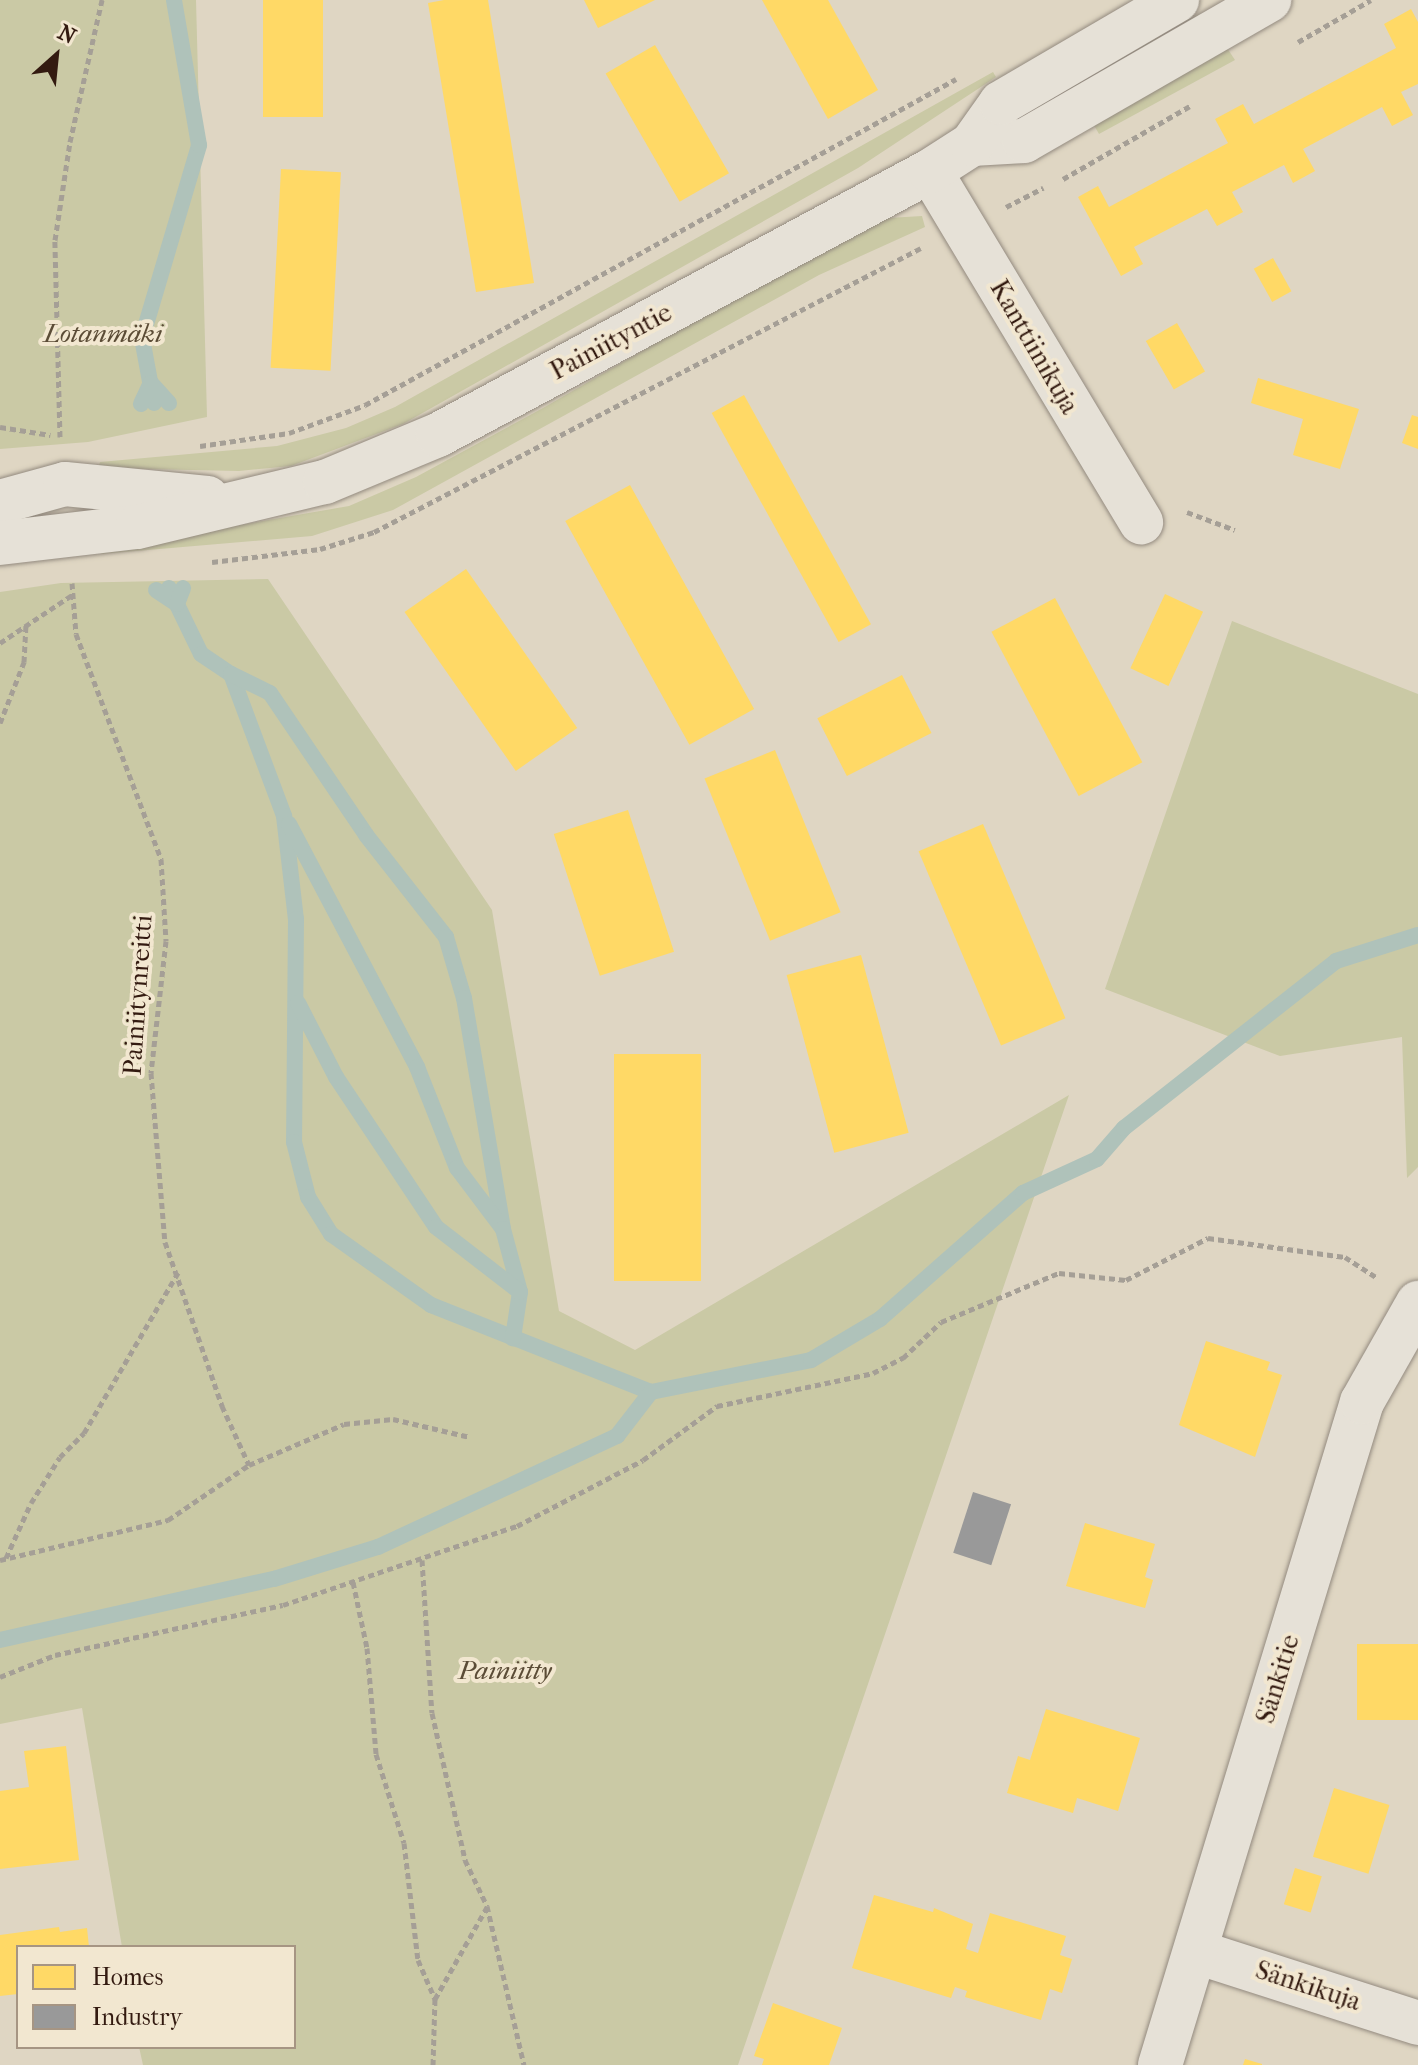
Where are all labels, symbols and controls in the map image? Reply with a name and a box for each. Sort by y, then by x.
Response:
north arrow [16,16,96,96]
text: N [54,19,80,50]
street label: Kanttiinikuja [983,274,1085,420]
street label: Painiityntie [545,297,677,387]
park label: Lotanmäki [44,318,162,350]
street label: Painiitynreitti [117,914,159,1076]
street label: Sänkitie [1250,1631,1306,1727]
park label: Painiitty [458,1655,552,1687]
legend [16,1945,296,2049]
street label: Sänkikuja [1252,1954,1364,2018]
text: Homes [92,1963,163,1991]
text: Industry [92,2003,182,2031]

